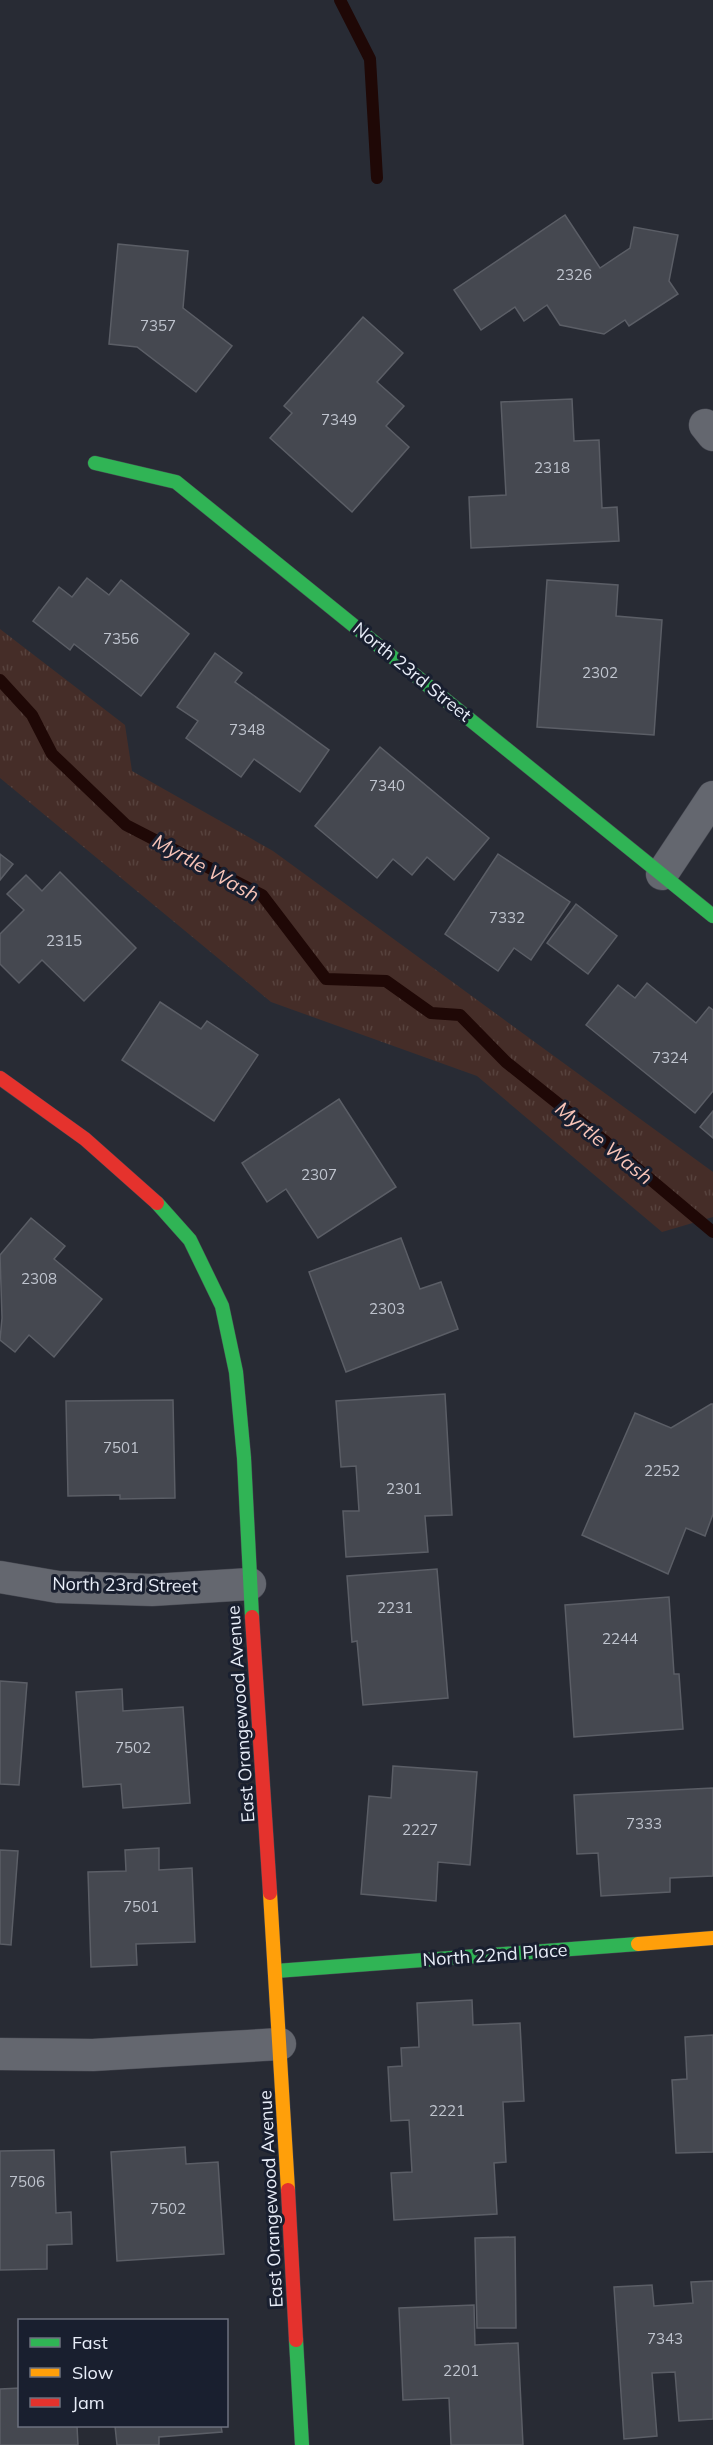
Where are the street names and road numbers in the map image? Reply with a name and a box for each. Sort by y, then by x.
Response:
street label: North 23rd Street [349,617,476,726]
street label: North 23rd Street [52,1572,198,1597]
street label: East Orangewood Avenue [221,1605,260,1823]
street label: North 22nd Place [422,1938,568,1971]
street label: East Orangewood Avenue [253,2090,288,2308]

